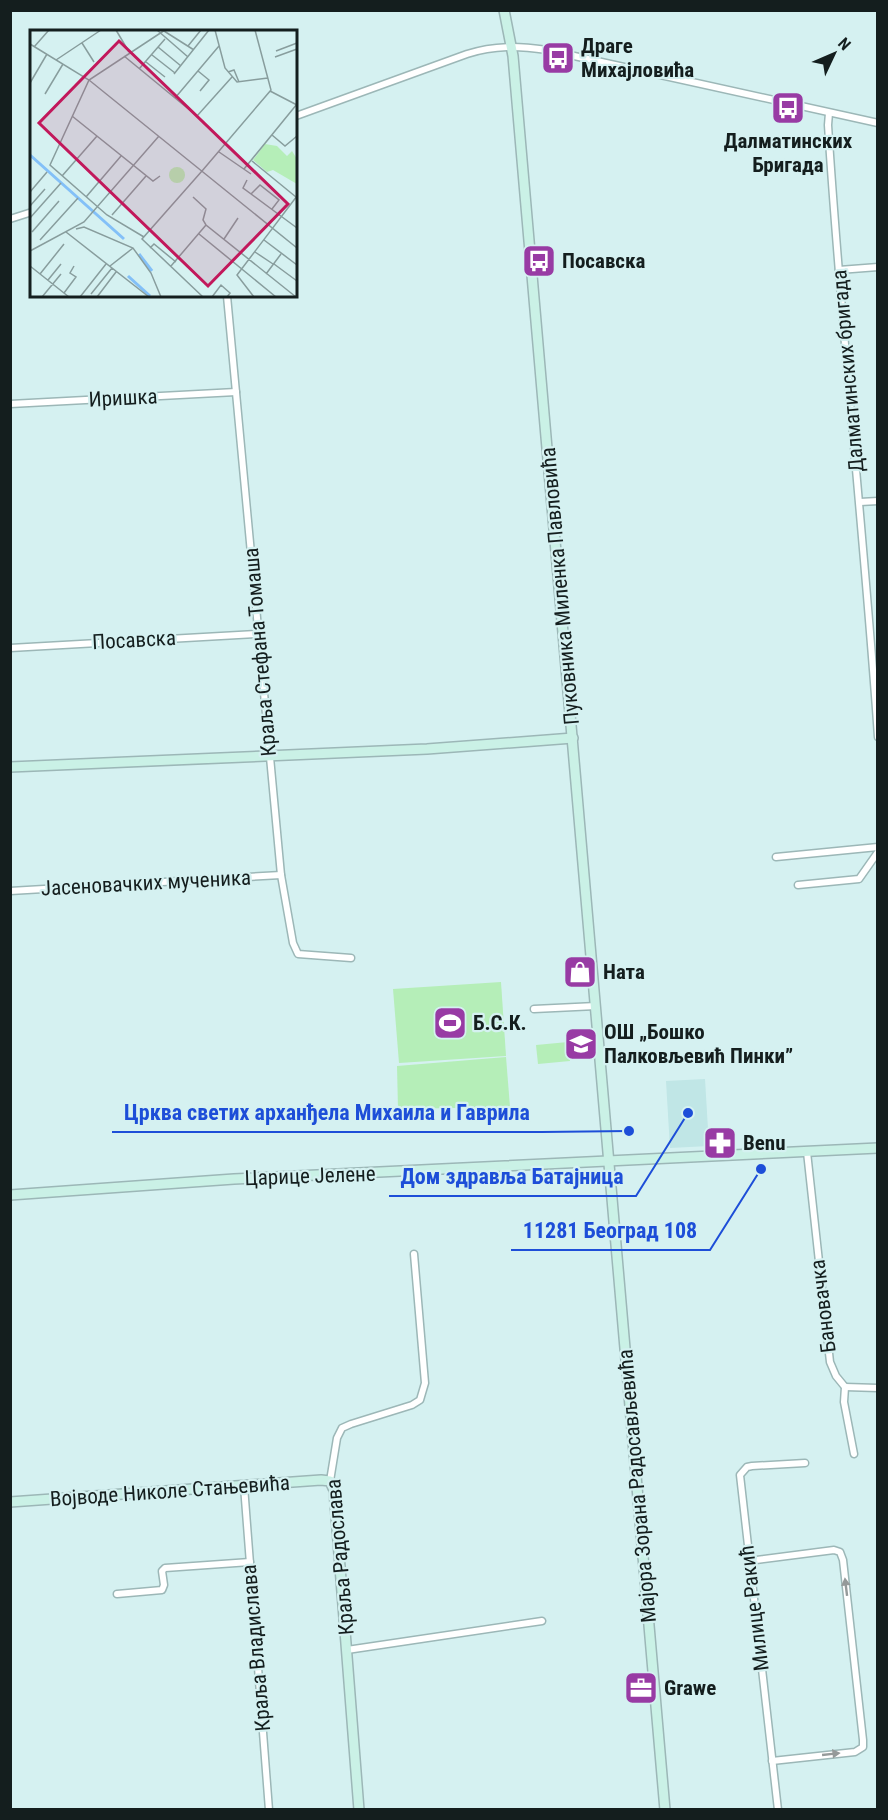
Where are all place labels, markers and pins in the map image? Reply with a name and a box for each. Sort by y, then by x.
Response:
place label: Драге Михајловића [581,34,694,82]
bus stop icon: Драге Михајловића [540,40,576,76]
bus stop icon: Далматинских Бригада [770,90,806,126]
place label: Далматинских Бригада [724,129,853,177]
bus stop icon: Посавска [521,243,557,279]
place label: Посавска [562,249,646,273]
shop icon: Ната [562,954,598,990]
place label: Ната [603,960,645,984]
sports icon: Б.С.К. [432,1005,468,1041]
place label: Б.С.К. [473,1011,527,1035]
place label: ОШ „Бошко Палковљевић Пинки” [604,1020,793,1068]
school or university icon: ОШ „Бошко Палковљевић Пинки” [563,1026,599,1062]
callout: Црква светих арханђела Михаила и Гаврила [112,1092,542,1132]
pharmacy icon: Benu [702,1125,738,1161]
place label: Benu [743,1131,786,1155]
callout: Дом здравља Батајница [389,1156,636,1196]
callout: 11281 Београд 108 [511,1210,710,1250]
office icon: Grawe [623,1670,659,1706]
place label: Grawe [664,1676,716,1700]

